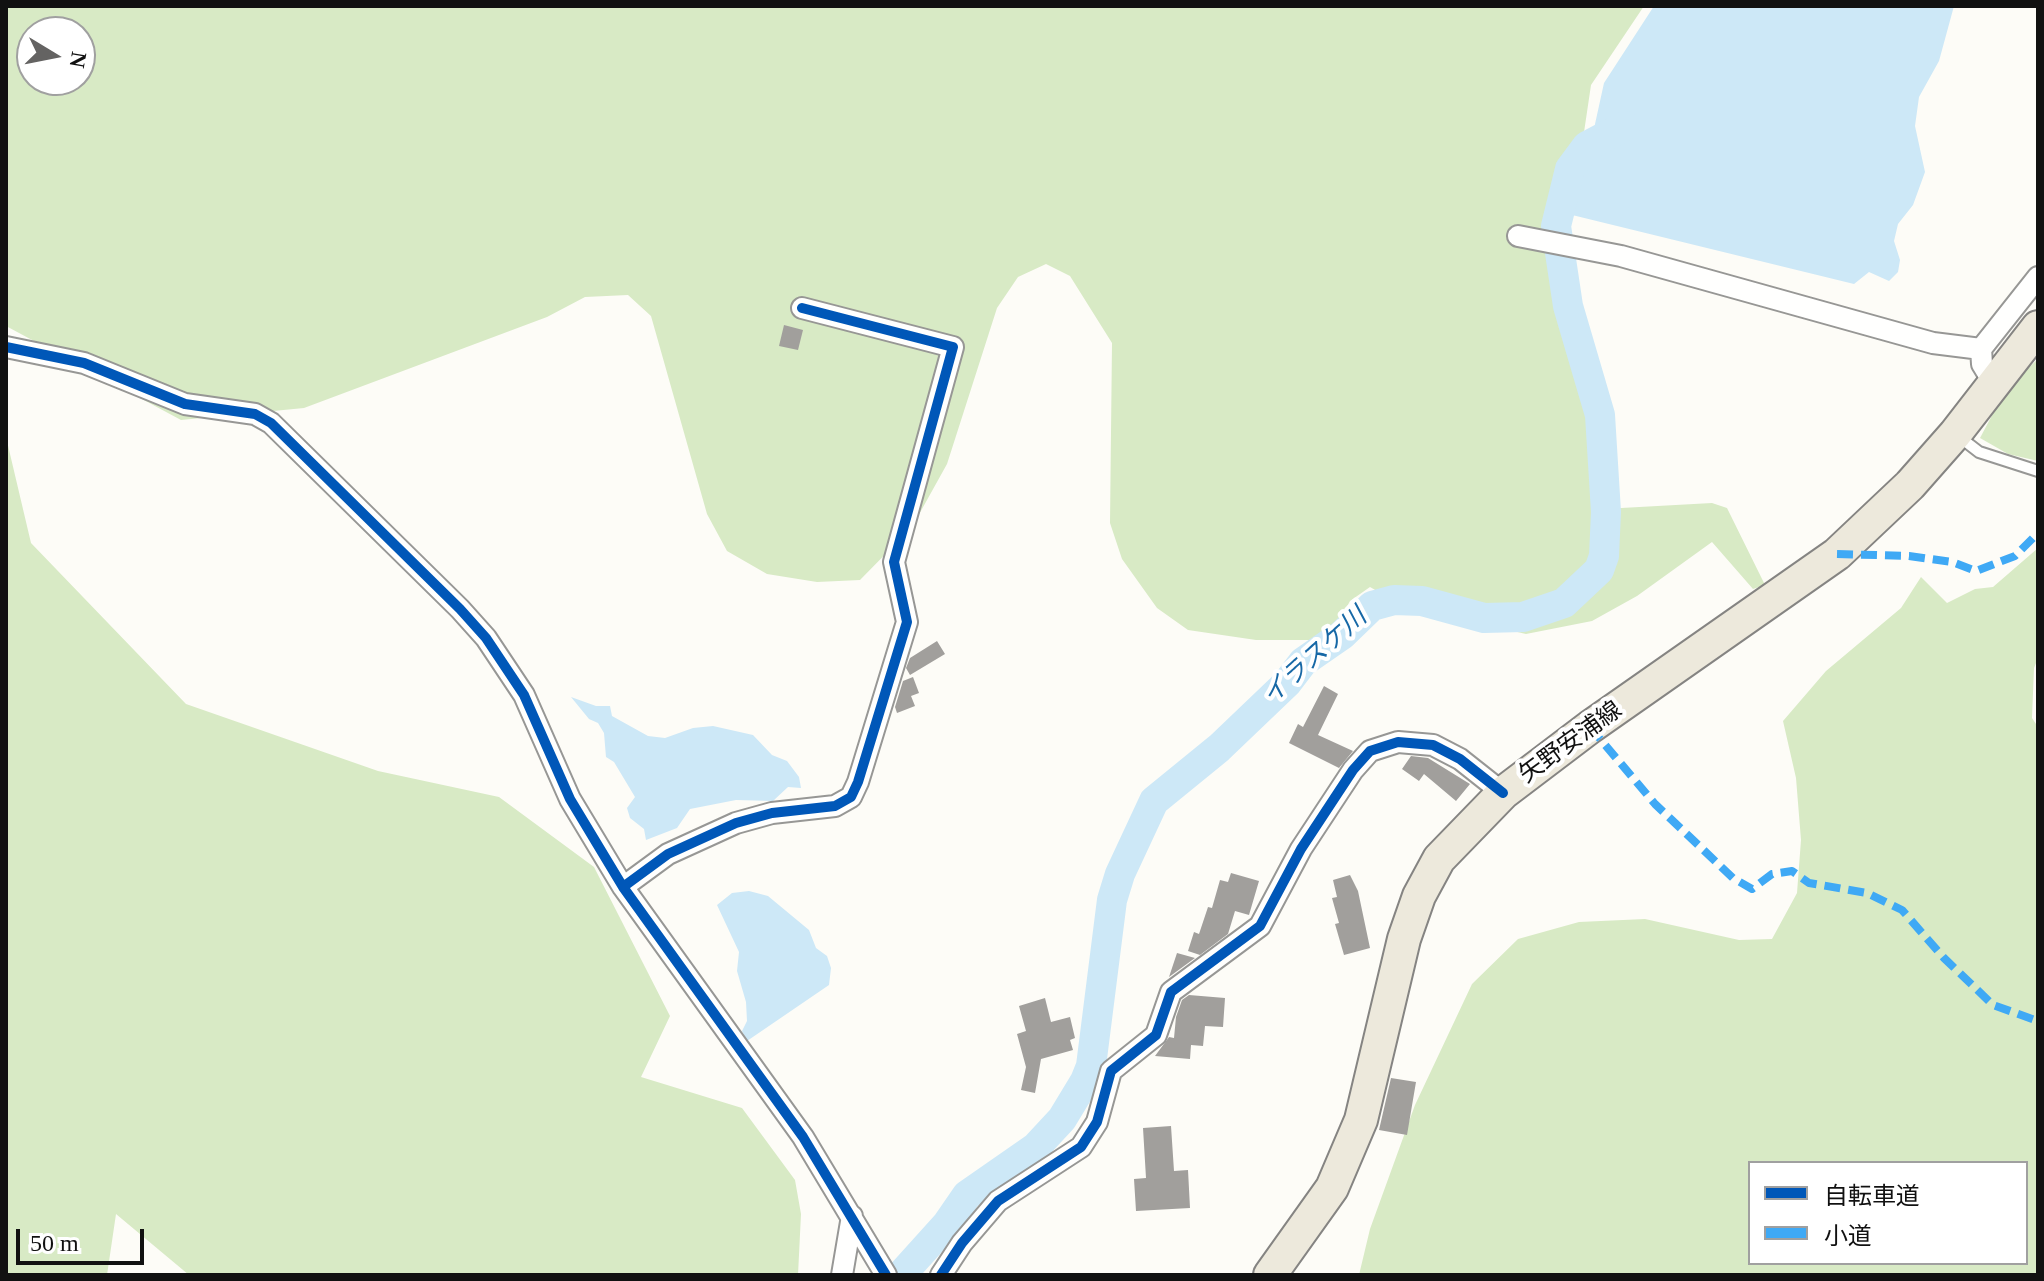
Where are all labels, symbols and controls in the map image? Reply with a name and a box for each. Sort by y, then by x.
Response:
north arrow [16,16,96,96]
text: N [64,50,92,70]
water label: イラスケ川 [1256,602,1374,712]
street label: 矢野安浦線 [1514,696,1628,790]
legend [1748,1161,2028,1265]
text: 自転車道 [1824,1183,1920,1209]
scale bar [20,1213,148,1263]
text: 小道 [1824,1223,1872,1249]
text: 50 m [30,1230,79,1256]

